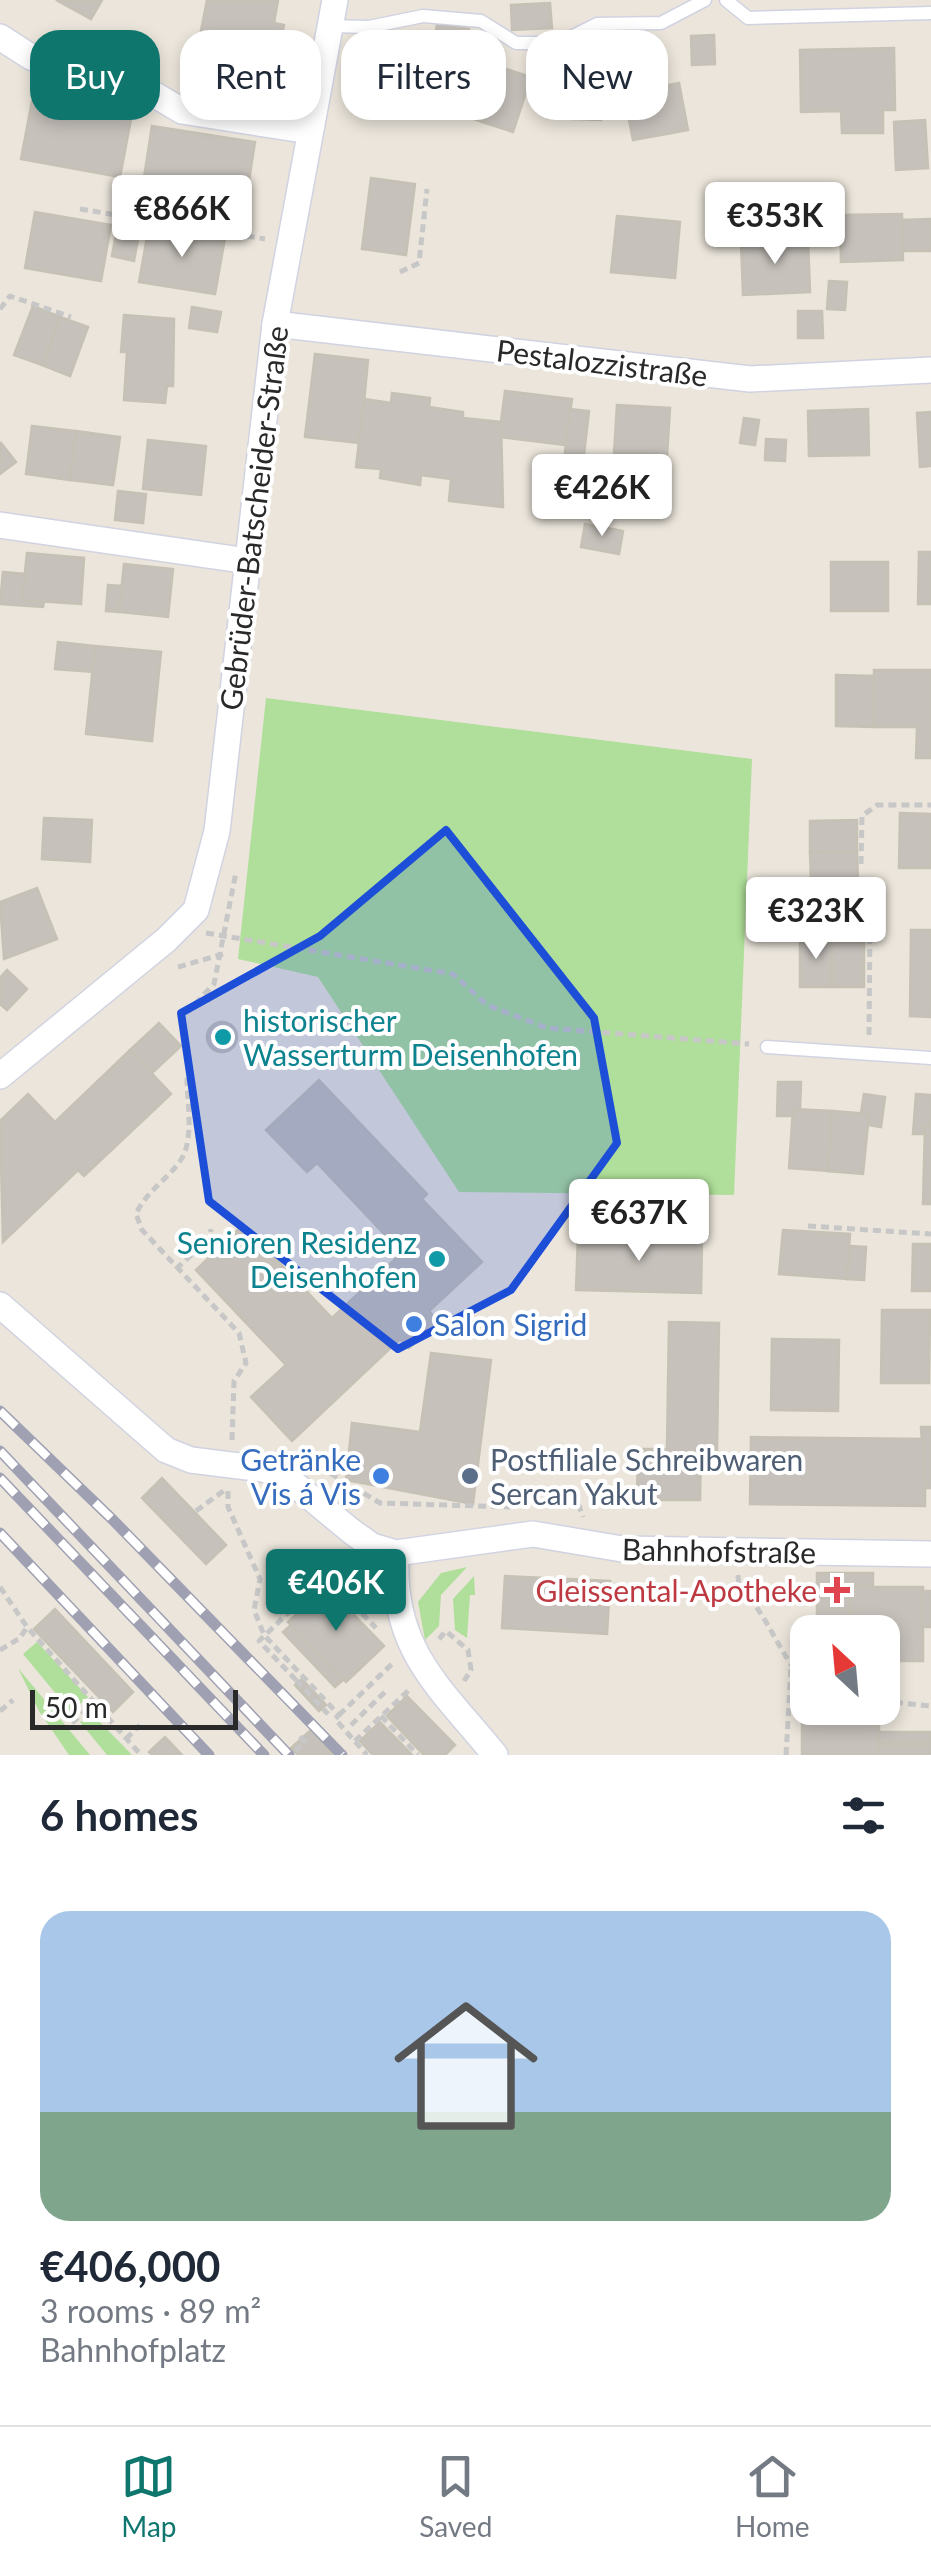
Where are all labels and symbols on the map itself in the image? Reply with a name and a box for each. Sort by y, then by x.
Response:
pin: €866K [112,175,252,260]
pin: €353K [705,182,845,267]
street label: Gebrüder-Batscheider-Straße [212,324,294,712]
street label: Pestalozzistraße [494,331,710,393]
pin: €426K [532,454,672,539]
pin: €323K [746,877,886,962]
place label: historischer Wasserturm Deisenhofen [243,1002,578,1072]
marker: historischer Wasserturm Deisenhofen [212,1026,234,1048]
pin: €637K [569,1179,709,1264]
place label: Senioren Residenz Deisenhofen [177,1224,417,1294]
marker: Senioren Residenz Deisenhofen [426,1248,448,1270]
place label: Salon Sigrid [434,1306,587,1342]
marker: Salon Sigrid [403,1313,425,1335]
place label: Getränke Vis á Vis [240,1441,361,1511]
place label: Postfiliale Schreibwaren Sercan Yakut [490,1441,803,1511]
marker: Getränke Vis á Vis [370,1465,392,1487]
marker: Postfiliale Schreibwaren Sercan Yakut [459,1465,481,1487]
street label: Bahnhofstraße [622,1530,816,1570]
pin: €406K [266,1549,406,1634]
place label: Gleissental-Apotheke [535,1572,817,1608]
marker: Gleissental-Apotheke [826,1579,848,1601]
north arrow [790,1615,900,1725]
scale bar [30,1685,238,1730]

